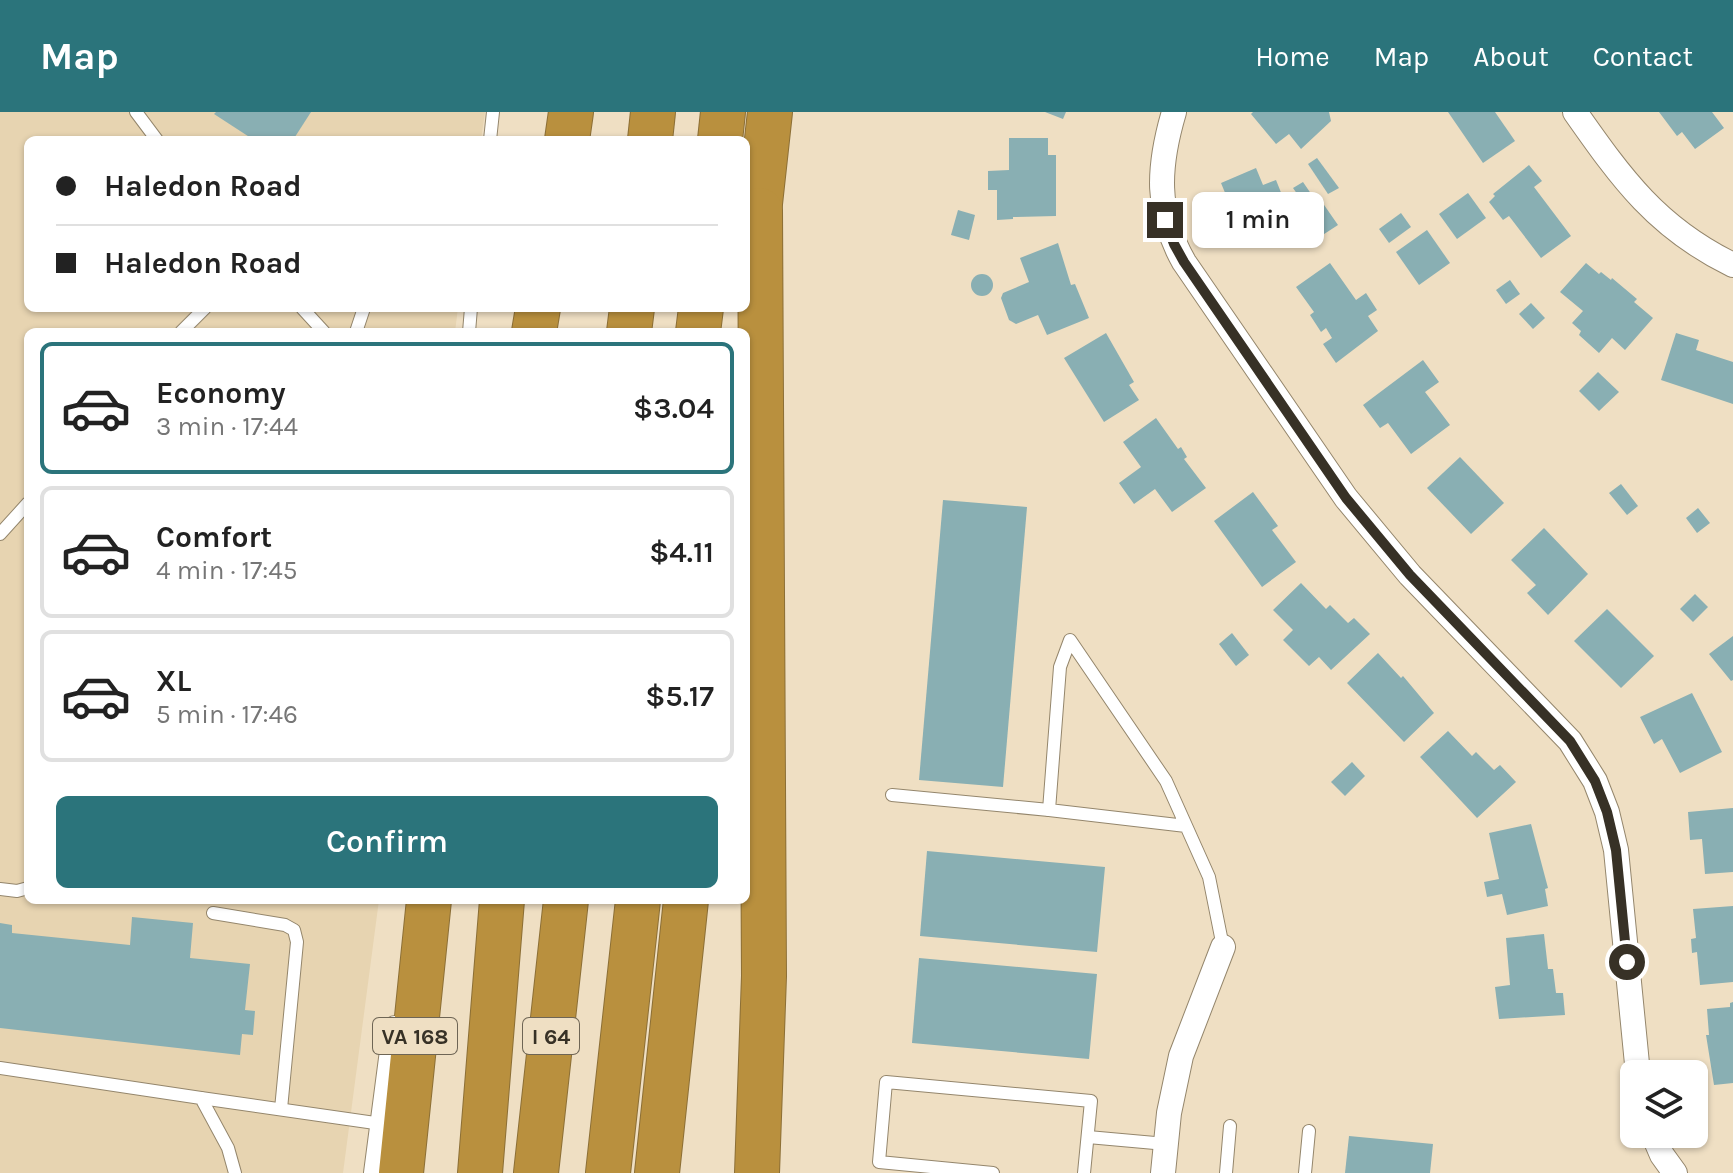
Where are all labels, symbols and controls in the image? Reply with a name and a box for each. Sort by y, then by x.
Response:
text: Map [40,34,119,79]
text: Home [1255,40,1330,73]
text: Map [1374,40,1429,73]
text: About [1473,40,1549,73]
text: Contact [1593,40,1693,73]
text: Haledon Road [104,168,302,204]
callout: 1 min [1193,192,1325,248]
route end [1147,202,1183,238]
text: 1 min [1226,204,1290,235]
text: Haledon Road [104,245,302,281]
icon: car [60,372,132,444]
text: Economy [156,375,286,411]
text: $3.04 [633,390,714,426]
text: 3 min · 17:44 [156,411,298,442]
icon: car [60,516,132,588]
text: Comfort [156,519,272,555]
text: $4.11 [649,534,714,570]
text: 4 min · 17:45 [156,555,297,586]
icon: car [60,660,132,732]
text: XL [156,663,191,699]
text: $5.17 [645,678,714,714]
text: 5 min · 17:46 [156,699,298,730]
button: Confirm [56,796,718,888]
route start [1609,944,1645,980]
road number: VA 168 [373,1018,457,1054]
road number: I 64 [523,1018,579,1054]
map controls [1620,1060,1708,1148]
button: layers [1620,1060,1708,1148]

